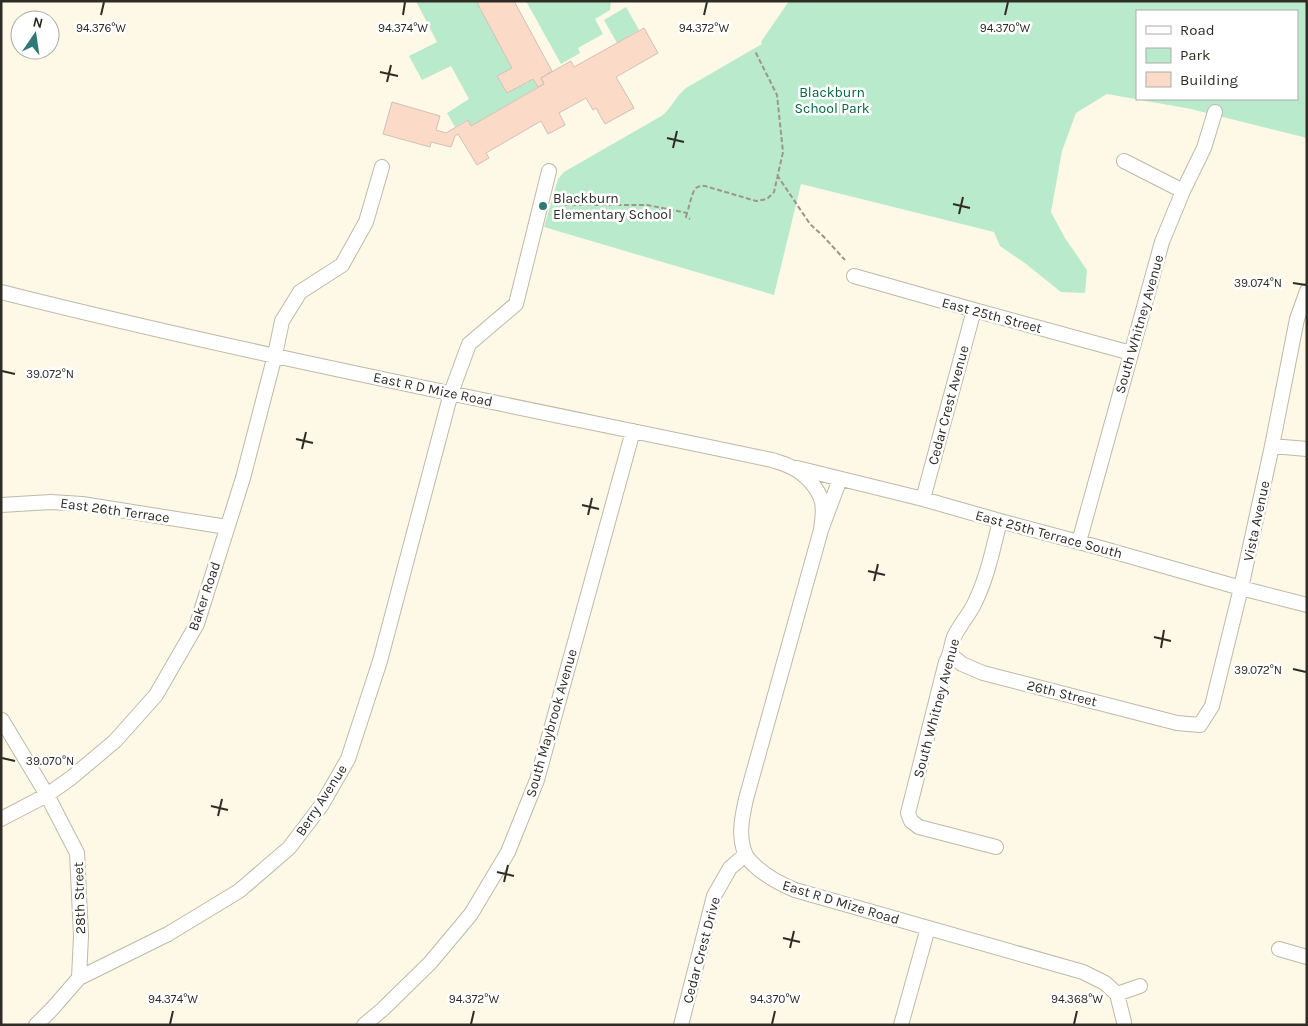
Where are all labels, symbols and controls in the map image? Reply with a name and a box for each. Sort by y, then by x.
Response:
north arrow [10,10,60,60]
legend [1136,10,1298,100]
text: N [31,13,45,32]
text: 94.376°W [76,21,126,35]
text: 94.374°W [378,21,428,35]
text: 94.372°W [679,21,729,35]
text: 94.370°W [980,21,1030,35]
text: Road [1180,21,1215,39]
text: Park [1180,46,1210,64]
text: Building [1180,71,1238,89]
park label: Blackburn School Park [794,84,870,117]
place label: Blackburn Elementary School [553,190,672,223]
marker: Blackburn Elementary School [537,200,549,212]
street label: South Whitney Avenue [1112,253,1167,395]
text: 39.074°N [1234,276,1282,290]
street label: East 25th Street [940,294,1044,337]
street label: Cedar Crest Avenue [924,344,973,467]
text: 39.072°N [26,367,74,381]
street label: East R D Mize Road [372,369,494,410]
street label: Vista Avenue [1240,479,1273,563]
street label: East 26th Terrace [59,494,171,527]
street label: East 25th Terrace South [973,507,1124,562]
street label: Baker Road [185,559,224,633]
street label: South Whitney Avenue [910,637,963,780]
street label: South Maybrook Avenue [522,647,581,799]
text: 39.072°N [1234,663,1282,677]
street label: 26th Street [1025,677,1099,710]
text: 39.070°N [26,754,74,768]
street label: Berry Avenue [292,761,351,839]
street label: 28th Street [70,862,89,934]
street label: East R D Mize Road [780,877,901,928]
street label: Cedar Crest Drive [679,895,724,1005]
text: 94.374°W [148,992,198,1006]
text: 94.372°W [449,992,499,1006]
text: 94.370°W [750,992,800,1006]
text: 94.368°W [1051,992,1103,1006]

